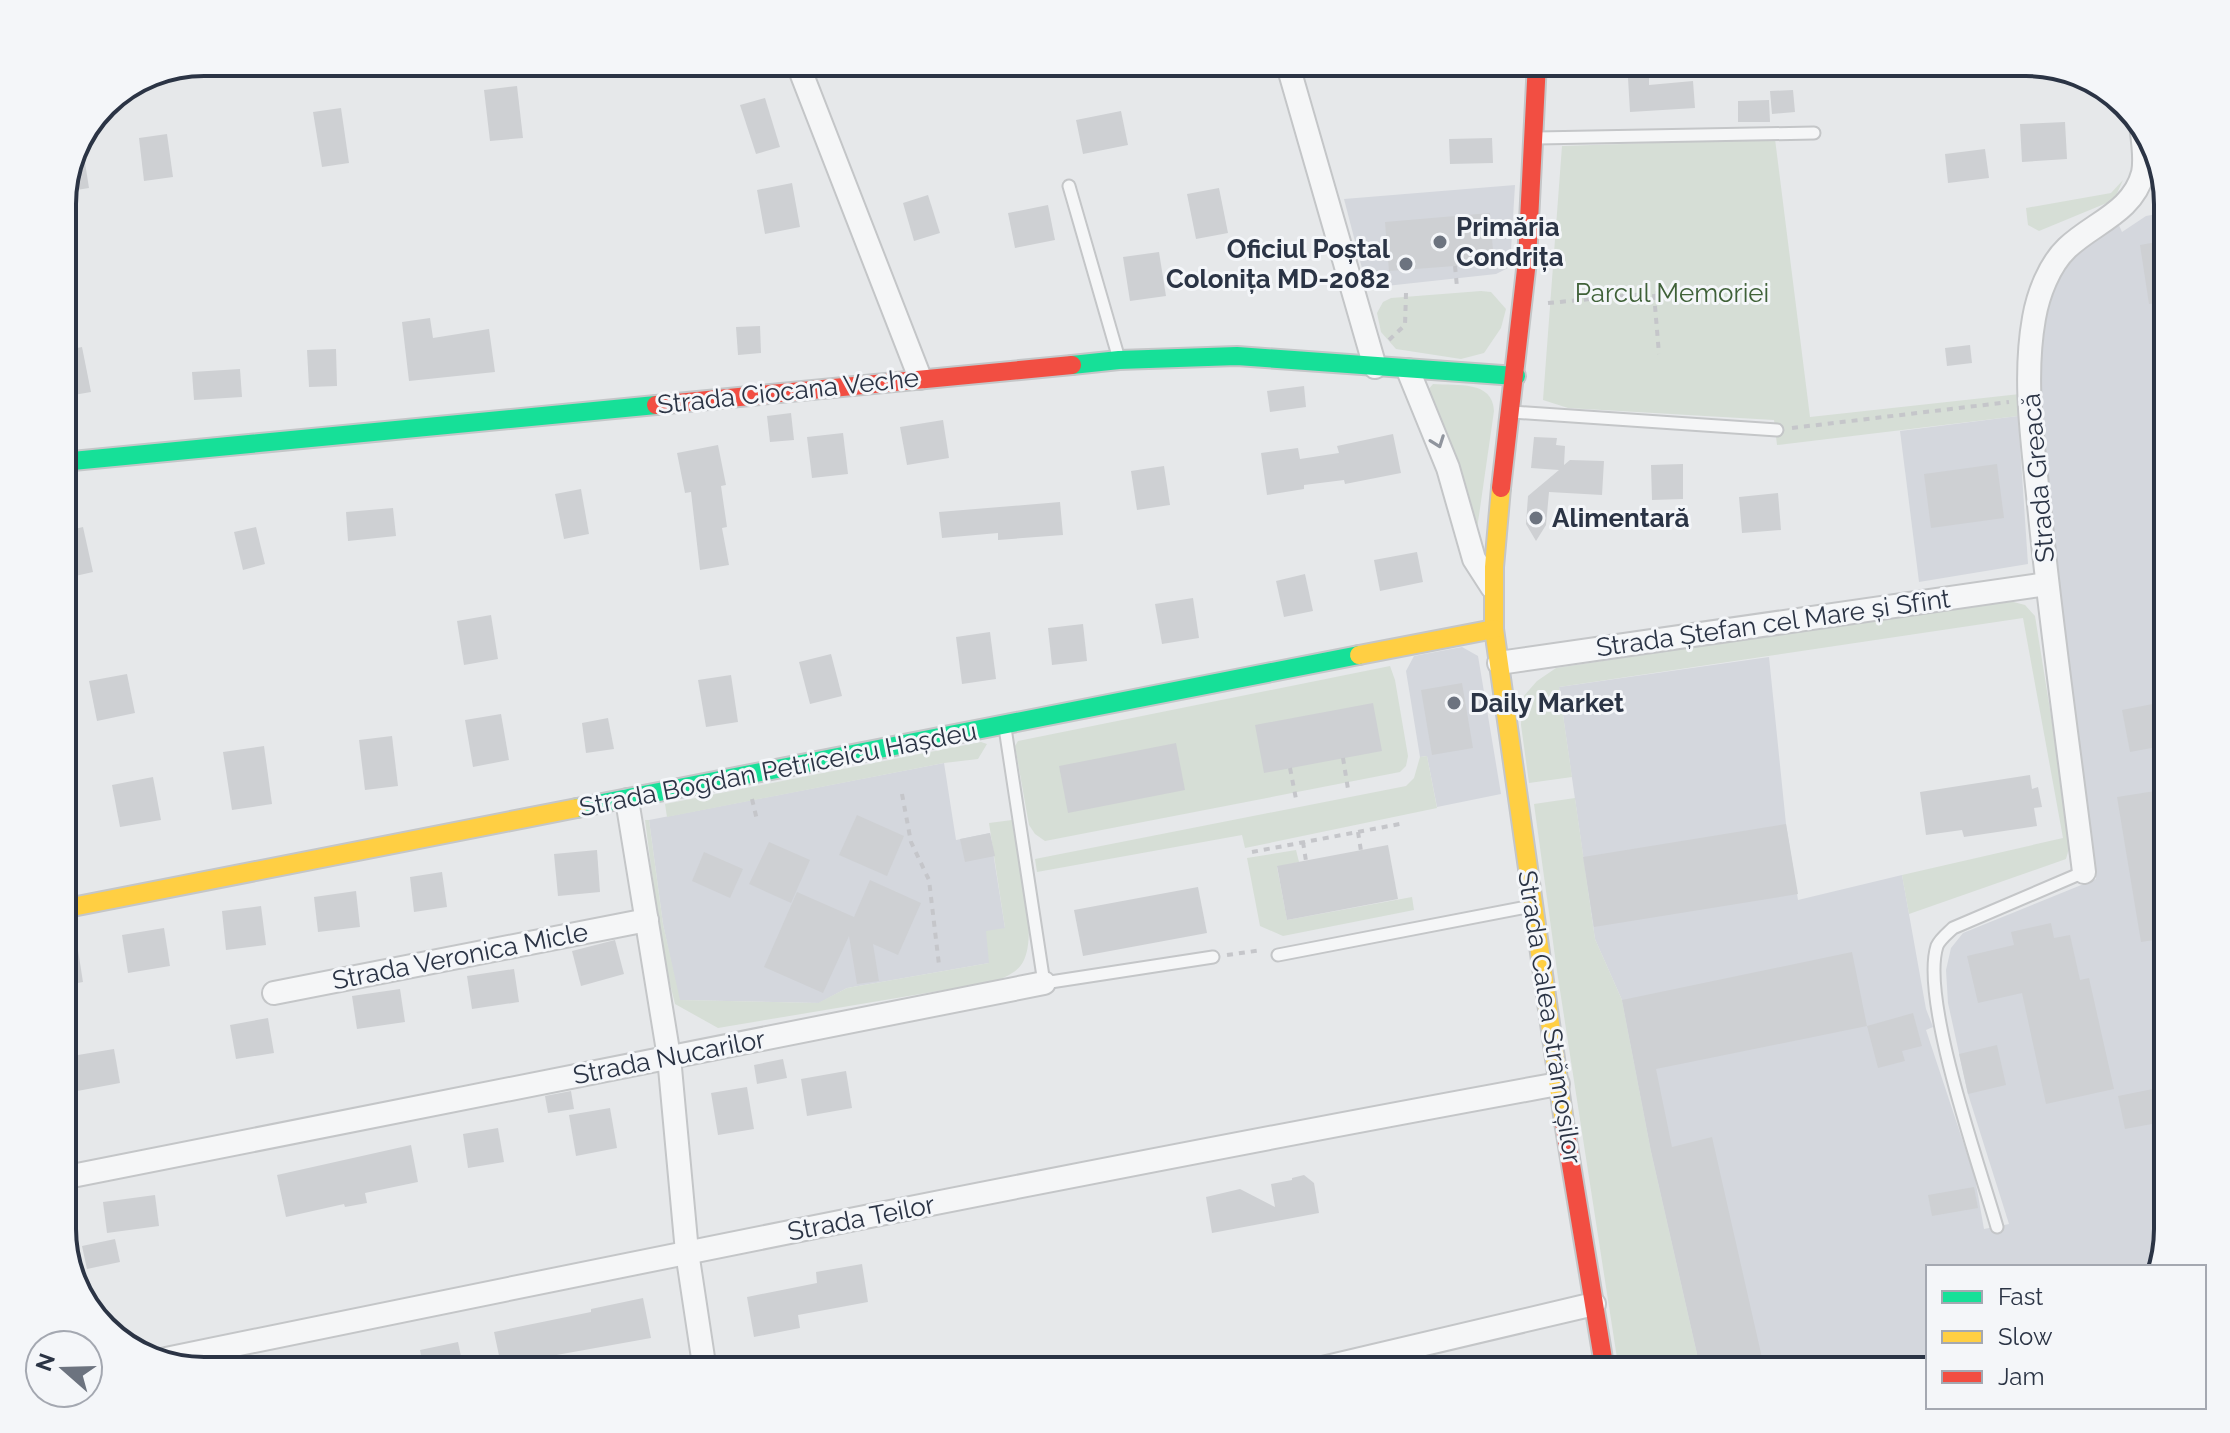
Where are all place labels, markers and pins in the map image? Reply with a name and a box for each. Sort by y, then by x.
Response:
place label: Primăria Condrița [1456,212,1564,272]
marker: Primăria Condrița [1431,233,1449,251]
place label: Oficiul Poștal Colonița MD-2082 [1166,234,1391,294]
marker: Oficiul Poștal Colonița MD-2082 [1397,255,1415,273]
place label: Alimentară [1552,503,1690,533]
marker: Alimentară [1527,509,1545,527]
place label: Daily Market [1470,688,1624,718]
marker: Daily Market [1445,694,1463,712]

